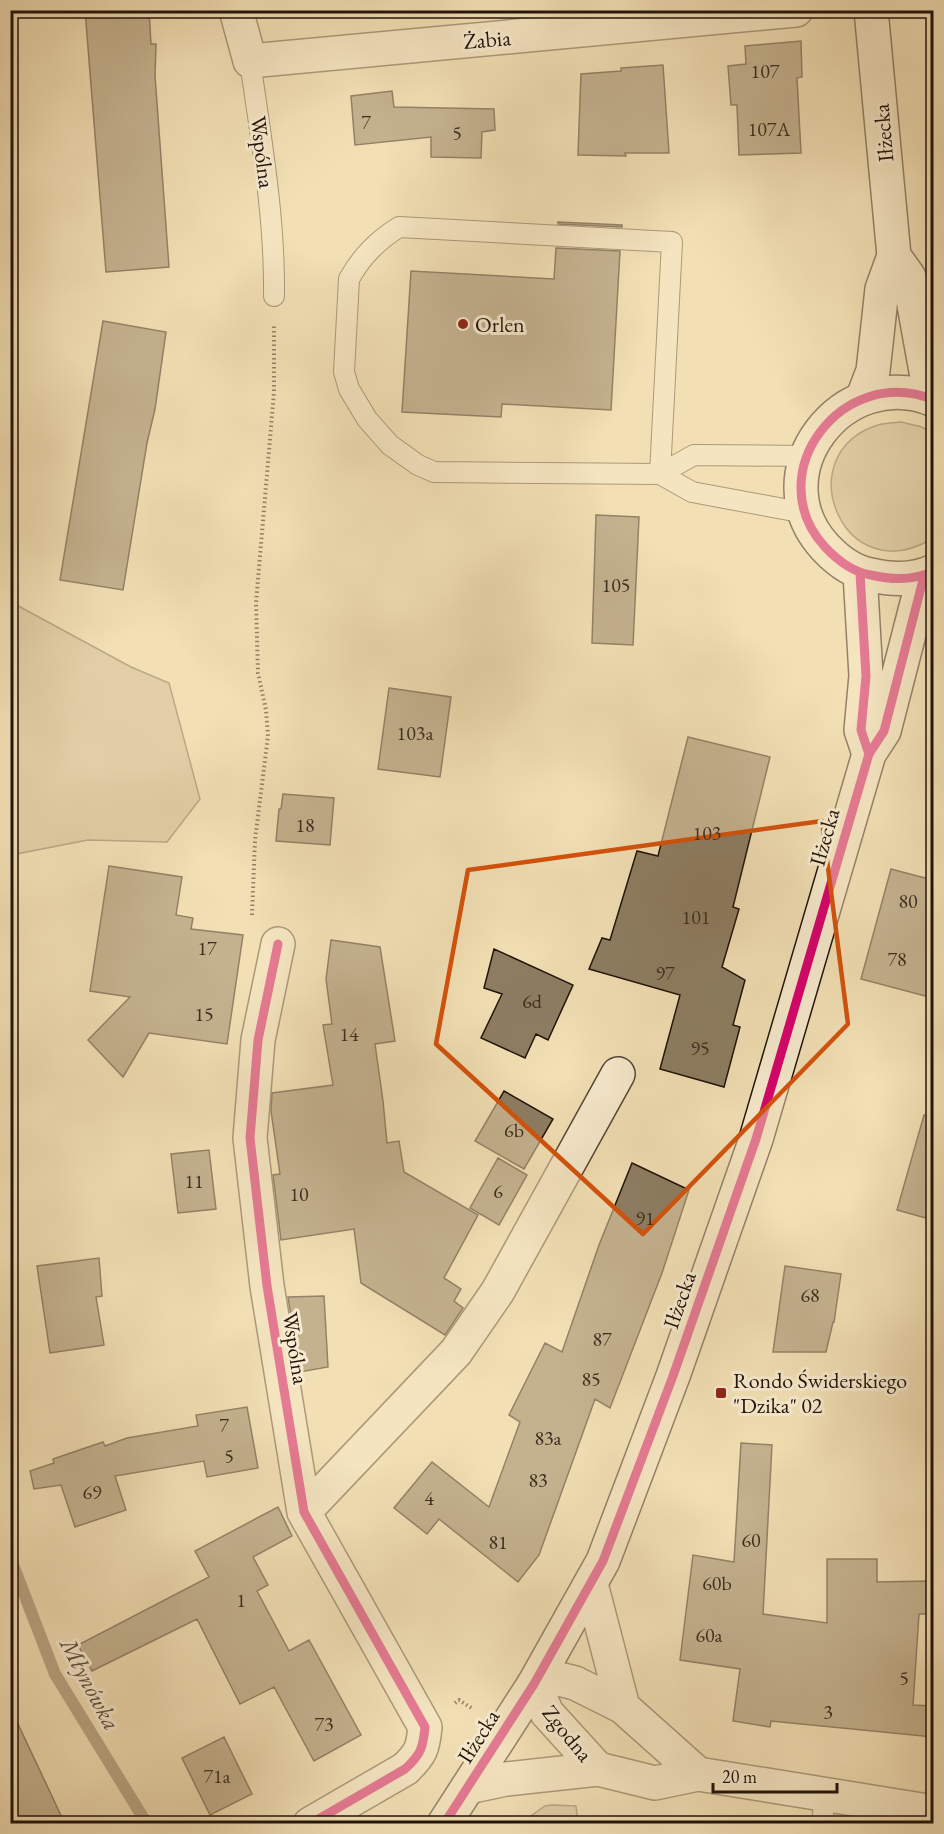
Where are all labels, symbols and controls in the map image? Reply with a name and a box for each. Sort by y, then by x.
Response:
street label: Żabia [462,23,512,56]
house number: 107 [751,58,780,84]
street label: Iłżecka [866,102,900,163]
house number: 7 [361,109,371,135]
street label: Wspólna [244,114,281,190]
house number: 107A [748,116,790,142]
house number: 5 [452,120,462,146]
place label: Orlen [475,310,525,339]
marker: Orlen [456,317,470,331]
house number: 105 [602,572,630,598]
house number: 103a [397,720,433,746]
street label: Iłżecka [802,805,847,869]
house number: 18 [295,812,315,838]
house number: 103 [693,820,721,846]
house number: 80 [898,888,918,914]
house number: 101 [682,904,710,930]
house number: 17 [197,935,217,961]
house number: 78 [887,946,907,972]
house number: 97 [655,960,675,986]
house number: 6d [522,988,543,1014]
house number: 15 [194,1001,214,1027]
house number: 14 [339,1021,359,1047]
house number: 95 [690,1035,710,1061]
house number: 6b [504,1117,524,1143]
house number: 11 [184,1168,204,1194]
house number: 6 [493,1178,503,1204]
house number: 10 [289,1181,309,1207]
house number: 91 [635,1205,655,1231]
street label: Iłżecka [656,1268,703,1332]
house number: 68 [800,1282,820,1308]
street label: Wspólna [276,1310,316,1386]
house number: 87 [592,1326,612,1352]
house number: 85 [581,1366,601,1392]
place label: Rondo Świderskiego "Dzika" 02 [733,1366,907,1420]
marker: Rondo Świderskiego "Dzika" 02 [714,1386,728,1400]
house number: 7 [219,1412,229,1438]
house number: 83a [534,1425,562,1451]
house number: 5 [224,1443,234,1469]
house number: 83 [528,1467,548,1493]
house number: 69 [82,1479,102,1505]
house number: 4 [424,1485,434,1511]
house number: 60 [741,1527,761,1553]
house number: 81 [488,1529,508,1555]
house number: 60b [702,1570,732,1596]
house number: 1 [236,1587,246,1613]
house number: 60a [695,1622,723,1648]
water label: Młynówka [52,1630,128,1735]
house number: 5 [899,1665,909,1691]
street label: Zgodna [536,1699,600,1768]
house number: 3 [823,1699,833,1725]
street label: Iłżecka [451,1704,506,1769]
house number: 73 [314,1711,334,1737]
scale bar [713,1756,838,1794]
house number: 71a [203,1763,231,1789]
text: 20 m [722,1765,757,1788]

